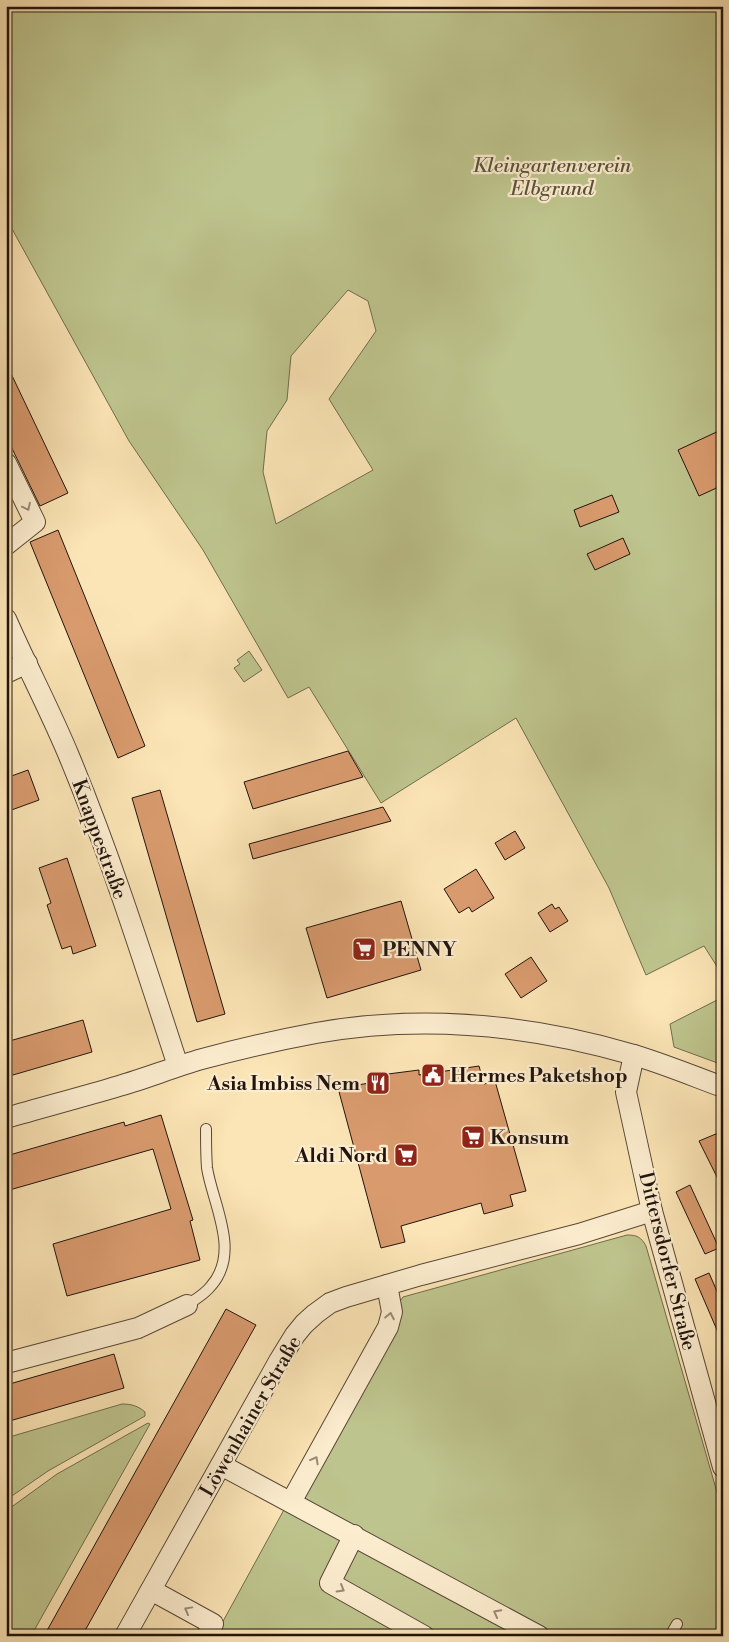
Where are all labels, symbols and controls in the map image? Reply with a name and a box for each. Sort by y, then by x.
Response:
park label: Kleingartenverein Elbgrund [473,154,632,202]
one-way arrow [21,502,32,511]
street label: Knappestraße [65,776,132,903]
supermarket icon: PENNY [351,936,377,962]
place label: PENNY [382,938,458,963]
public building icon: Hermes Paketshop [420,1062,446,1088]
place label: Hermes Paketshop [450,1064,628,1089]
restaurant icon: Asia Imbiss Nem [365,1070,391,1096]
place label: Asia Imbiss Nem [206,1072,360,1097]
supermarket icon: Konsum [460,1124,486,1150]
place label: Konsum [490,1126,569,1151]
supermarket icon: Aldi Nord [393,1142,419,1168]
place label: Aldi Nord [294,1144,388,1169]
street label: Dittersdorfer Straße [632,1169,701,1353]
one-way arrow [385,1312,395,1321]
street label: Löwenhainer Straße [195,1332,308,1502]
one-way arrow [308,1456,318,1465]
one-way arrow [336,1583,345,1593]
one-way arrow [184,1606,193,1616]
one-way arrow [493,1609,502,1619]

